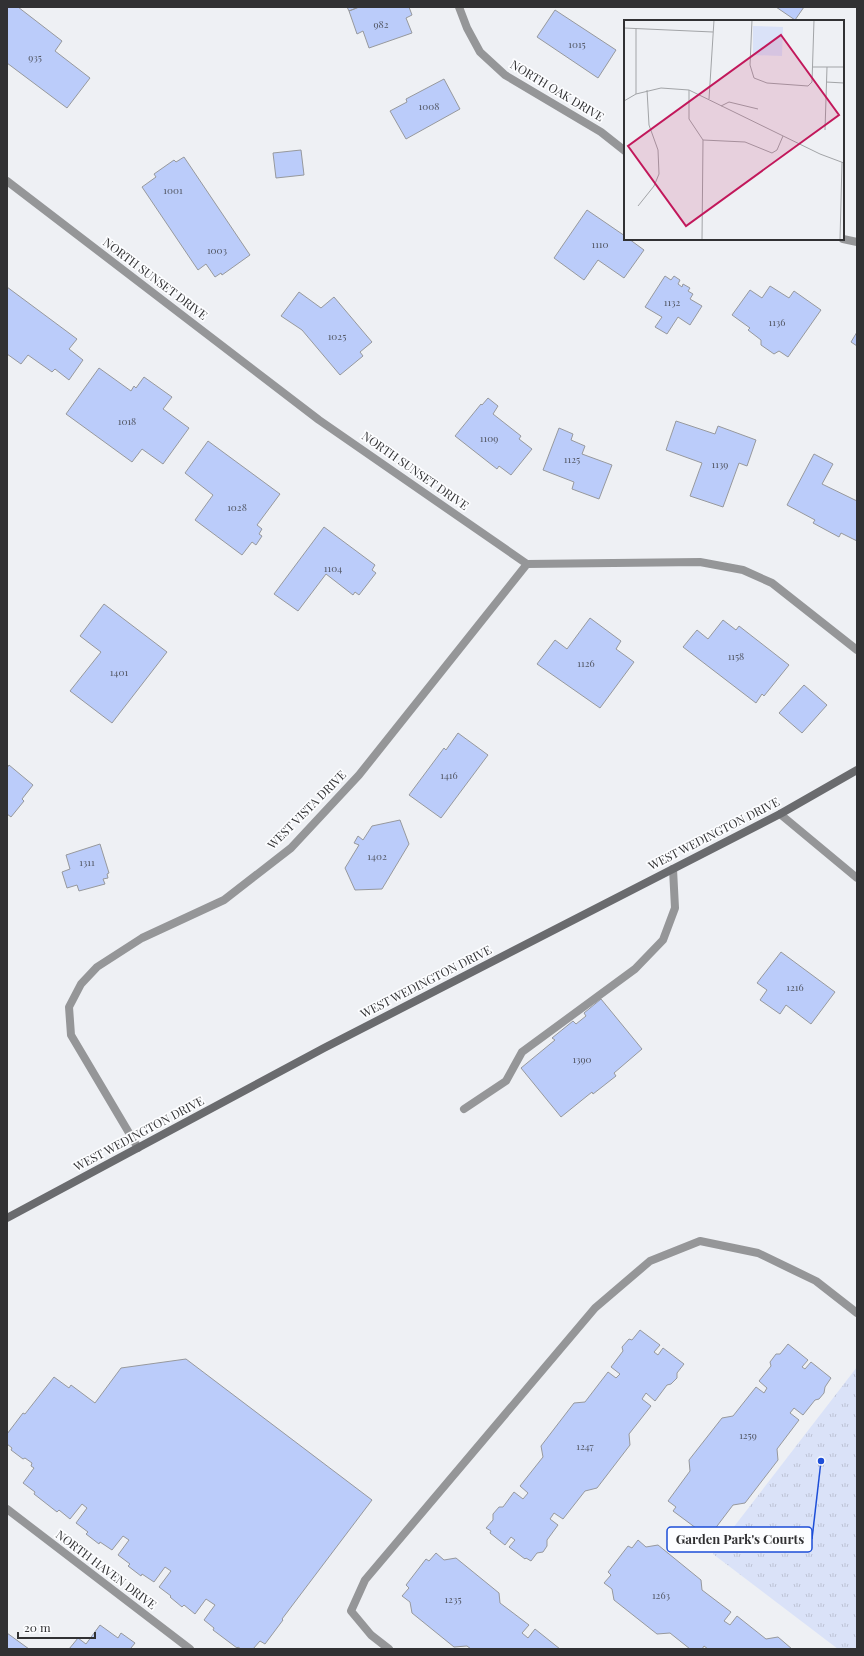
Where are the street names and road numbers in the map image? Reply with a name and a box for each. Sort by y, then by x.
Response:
street label: NORTH OAK DRIVE [508,56,607,124]
street label: NORTH SUNSET DRIVE [100,234,211,323]
street label: NORTH SUNSET DRIVE [359,427,472,513]
street label: WEST VISTA DRIVE [263,766,349,853]
street label: WEST WEDINGTON DRIVE [644,793,782,874]
street label: WEST WEDINGTON DRIVE [356,941,494,1022]
street label: WEST WEDINGTON DRIVE [70,1092,206,1175]
street label: NORTH HAVEN DRIVE [53,1526,160,1612]

